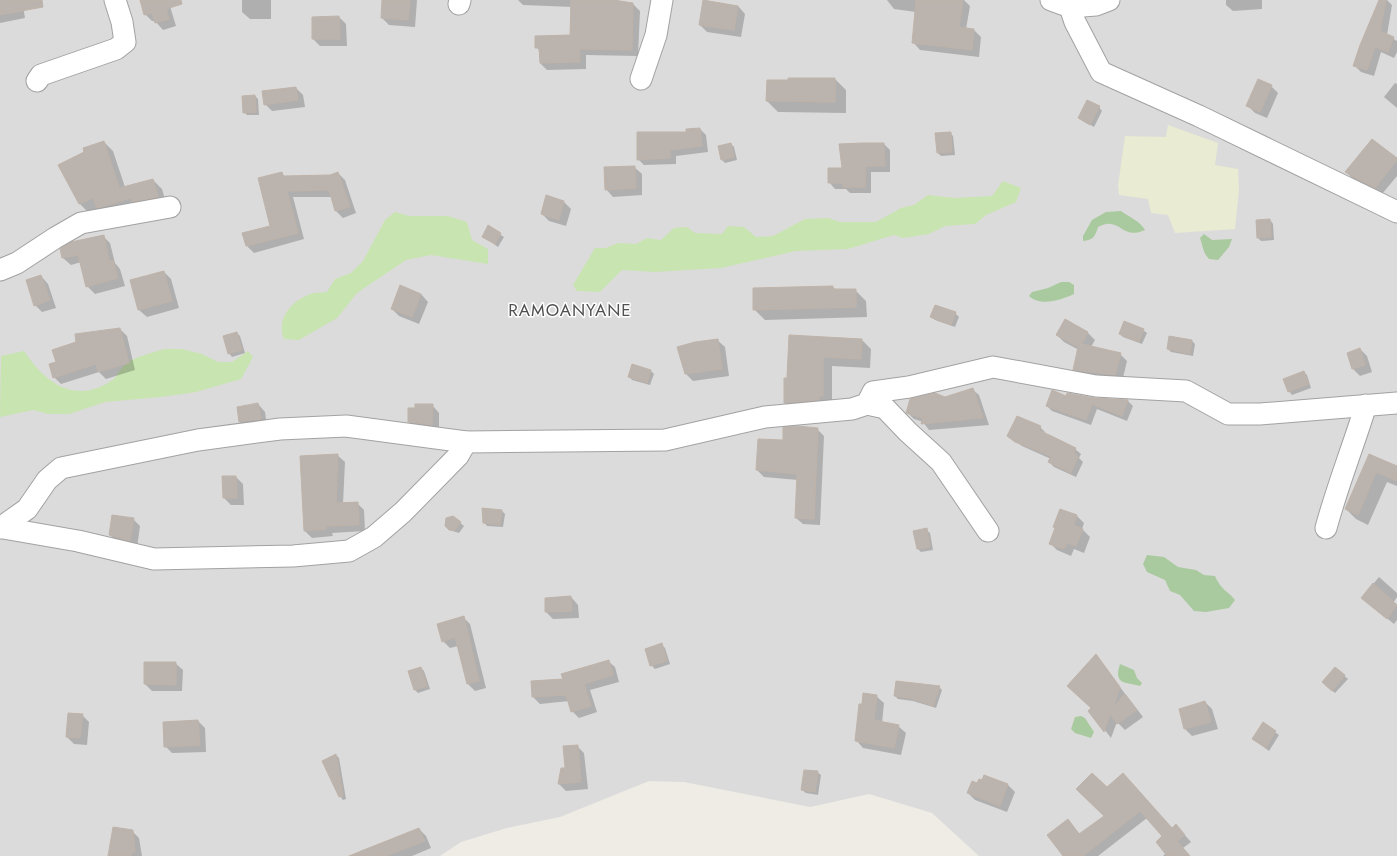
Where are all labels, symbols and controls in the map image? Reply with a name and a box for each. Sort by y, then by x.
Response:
district label: RAMOANYANE [508,298,632,322]

